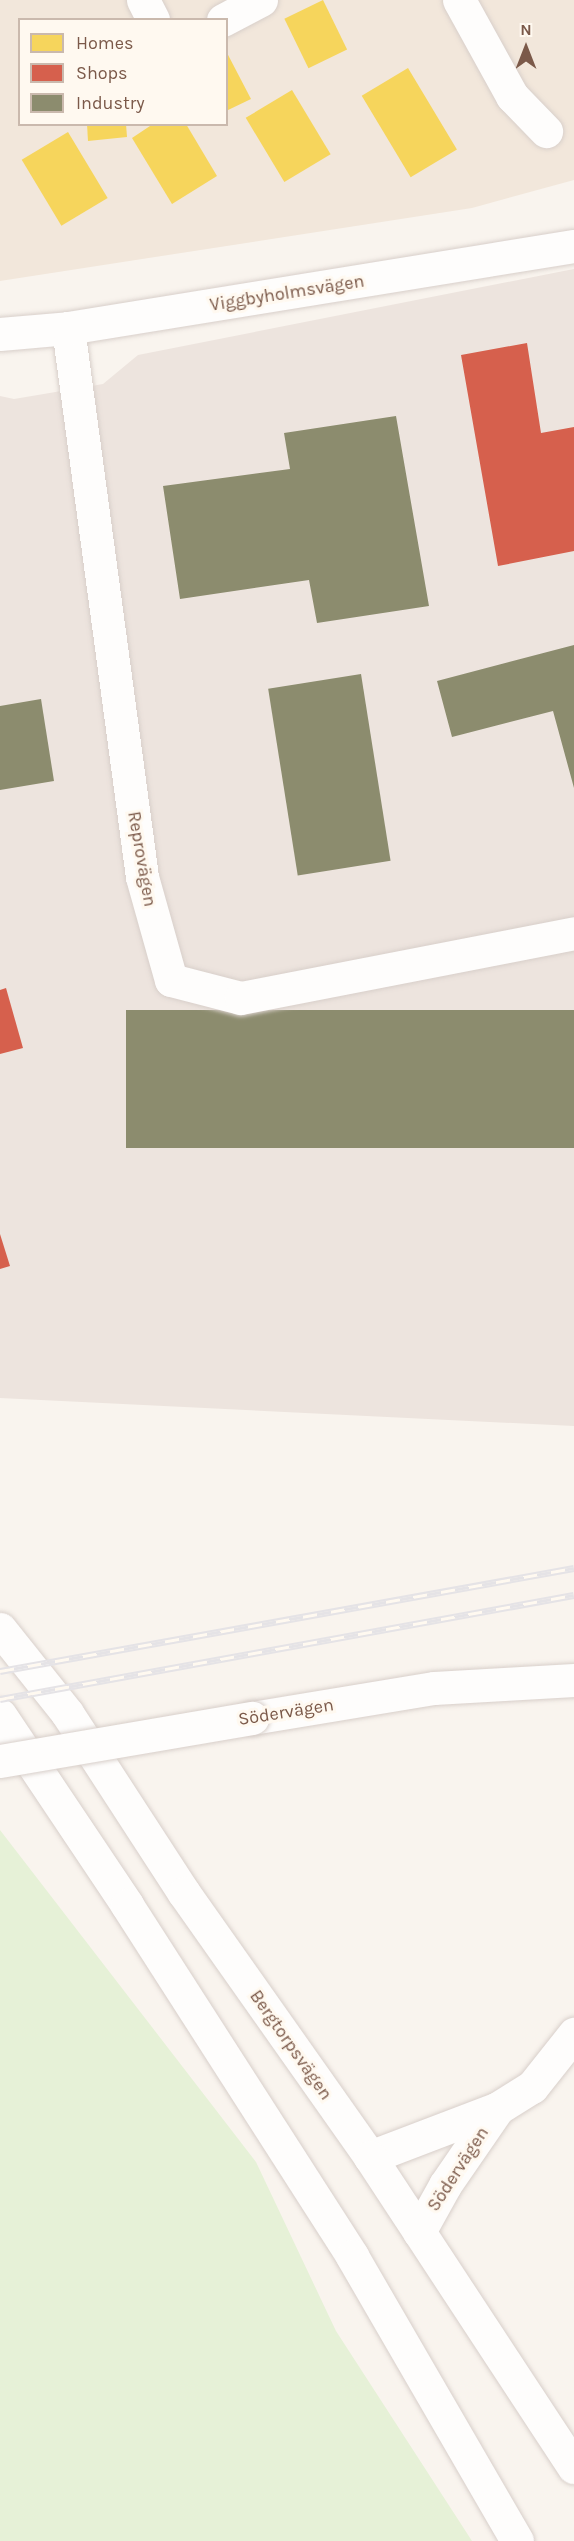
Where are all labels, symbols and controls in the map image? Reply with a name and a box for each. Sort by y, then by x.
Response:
legend [18,18,228,126]
north arrow [496,18,556,78]
text: N [520,20,532,39]
text: Homes [76,32,133,54]
text: Shops [76,62,128,84]
text: Industry [76,92,145,114]
street label: Viggbyholmsvägen [208,270,366,316]
street label: Reprovägen [123,810,161,908]
street label: Södervägen [237,1694,335,1730]
street label: Bergtorpsvägen [245,1986,337,2104]
street label: Södervägen [423,2123,493,2215]

